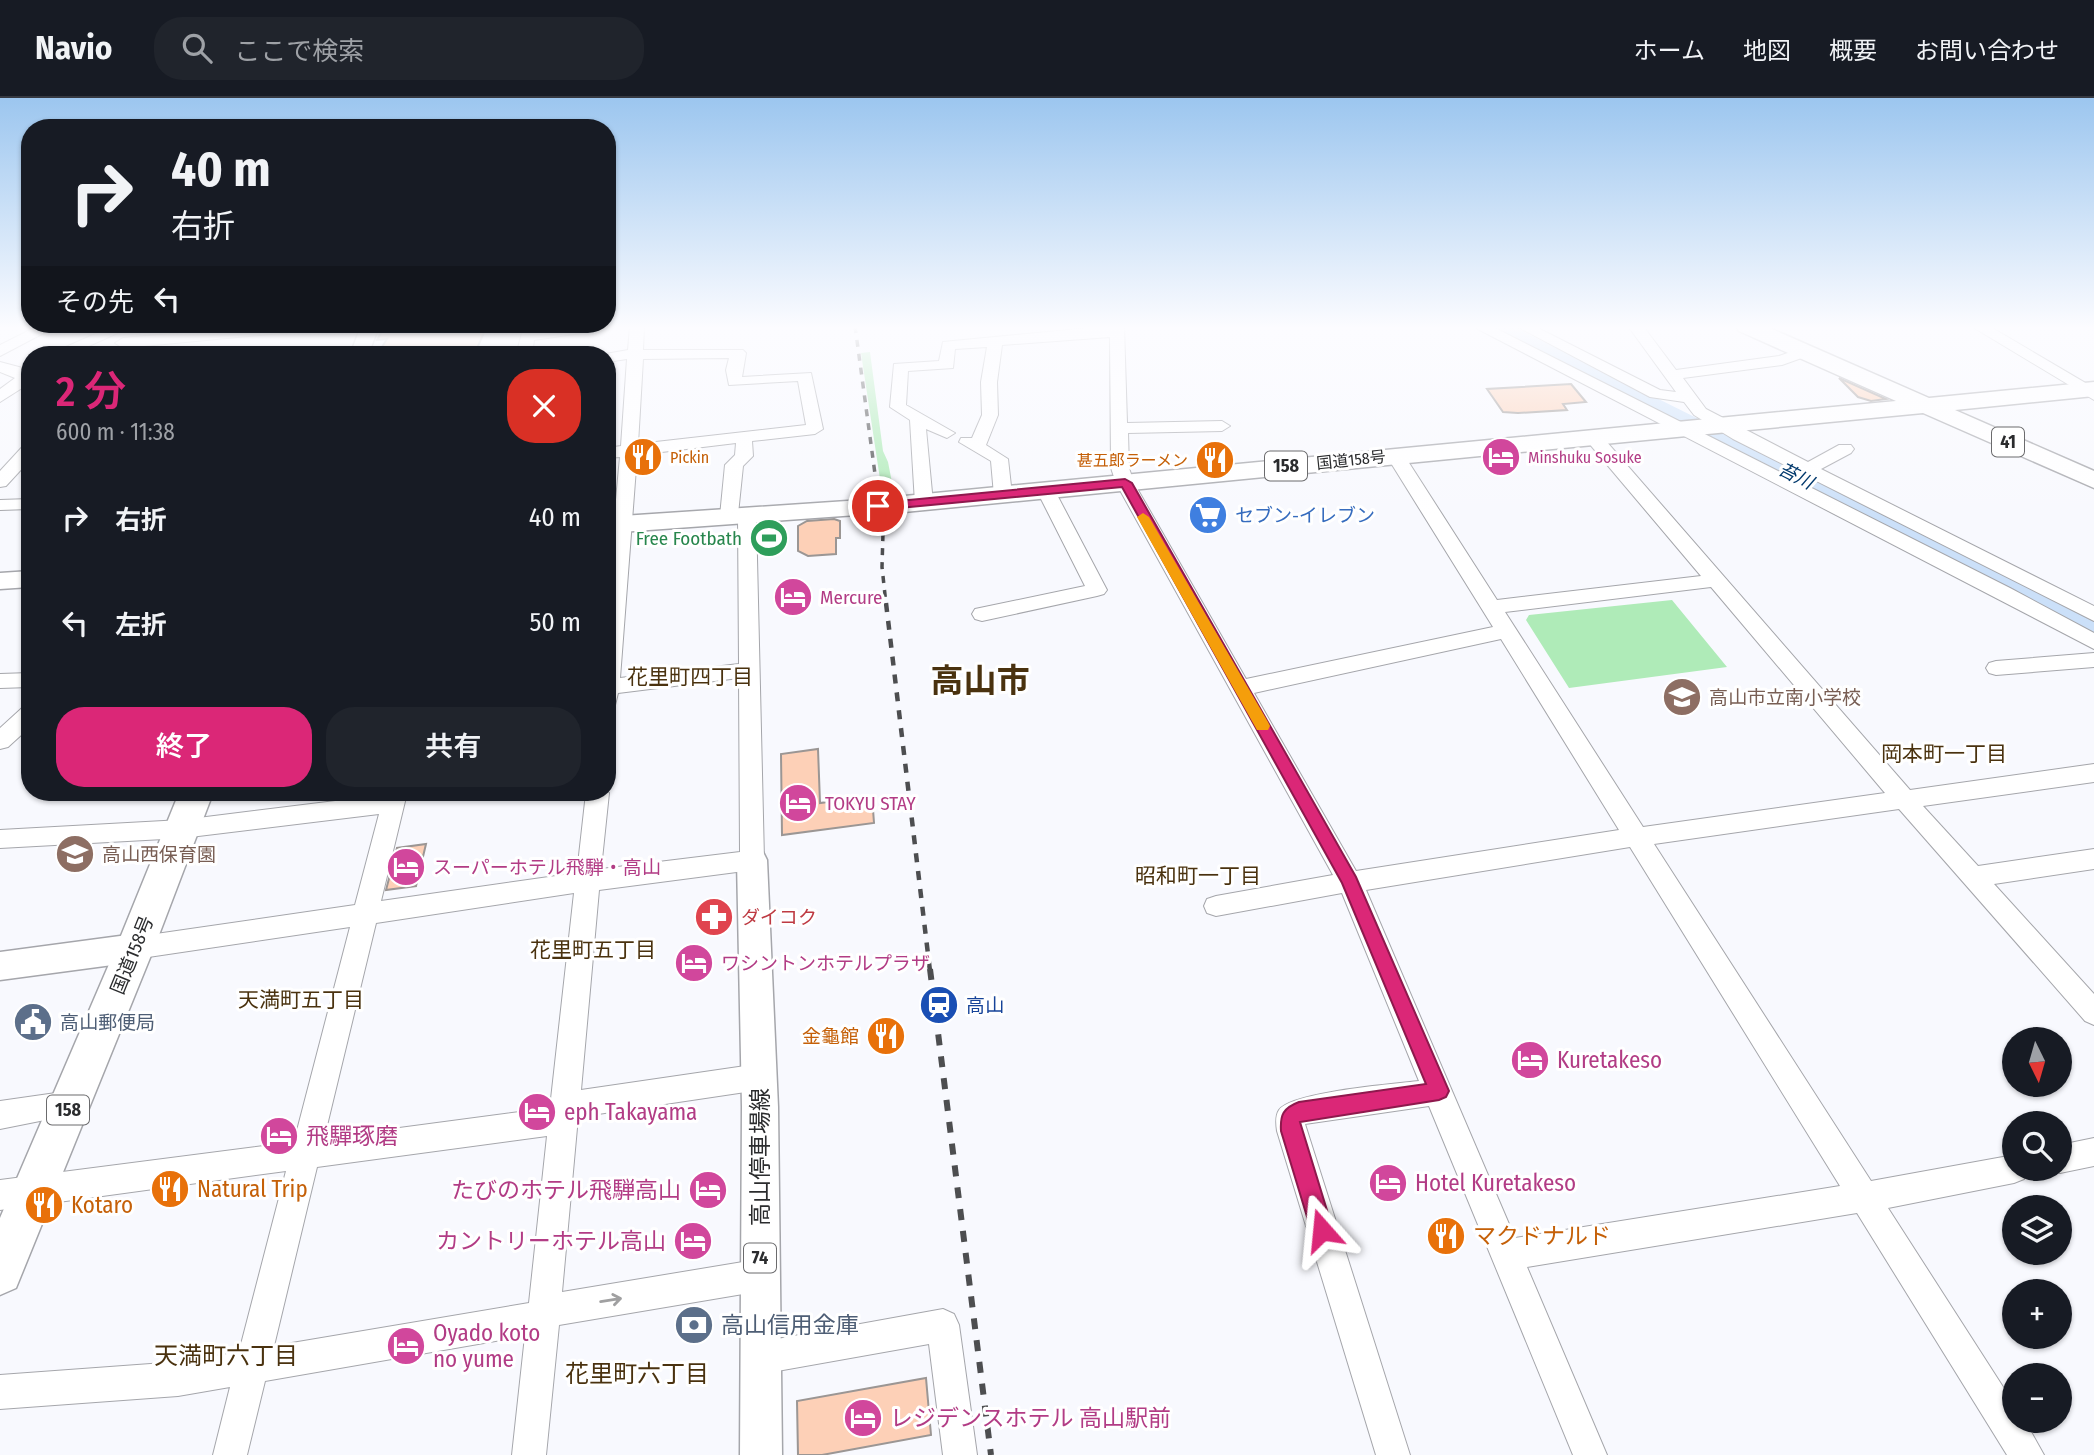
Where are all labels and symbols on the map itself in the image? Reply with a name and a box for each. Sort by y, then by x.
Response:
road number: 41 [1992,428,2024,456]
restaurant icon: Pickin [622,436,664,478]
hotel icon: Minshuku Sosuke [1480,436,1522,478]
restaurant icon: 甚五郎ラーメン [1194,439,1236,481]
street label: 国道158号 [1315,447,1387,473]
place label: Pickin [670,448,709,467]
place label: Minshuku Sosuke [1528,448,1642,467]
place label: 甚五郎ラーメン [1077,451,1188,470]
road number: 158 [1265,452,1307,480]
water label: 苔川 [1775,458,1819,495]
pin [848,476,908,536]
supermarket icon: セブン-イレブン [1187,494,1229,536]
place label: セブン-イレブン [1235,504,1375,527]
sports icon: Free Footbath [748,517,790,559]
place label: Free Footbath [636,527,742,550]
hotel icon: Mercure [772,576,814,618]
place label: Mercure [820,586,882,609]
district label: 高山市 [931,661,1030,701]
district label: 花里町四丁目 [627,664,753,690]
school or university icon: 高山市立南小学校 [1661,676,1703,718]
place label: 高山市立南小学校 [1709,686,1861,709]
district label: 岡本町一丁目 [1881,741,2007,767]
hotel icon: TOKYU STAY [777,782,819,824]
place label: TOKYU STAY [825,792,916,815]
school or university icon: 高山西保育園 [54,833,96,875]
place label: 高山西保育園 [102,843,216,866]
hotel icon: スーパーホテル飛騨・高山 [385,846,427,888]
place label: スーパーホテル飛騨・高山 [433,856,661,879]
district label: 昭和町一丁目 [1135,863,1261,889]
pharmacy icon: ダイコク [693,896,735,938]
place label: ダイコク [741,906,817,929]
street label: 国道158号 [106,912,158,998]
district label: 花里町五丁目 [530,937,656,963]
hotel icon: ワシントンホテルプラザ [673,942,715,984]
place label: ワシントンホテルプラザ [721,952,930,975]
station icon: 高山 [918,984,960,1026]
district label: 天満町五丁目 [238,987,364,1013]
place label: 高山 [966,994,1004,1017]
public building icon: 高山郵便局 [12,1001,54,1043]
place label: 高山郵便局 [60,1011,155,1034]
restaurant icon: 金龜館 [865,1015,907,1057]
place label: 金龜館 [802,1025,859,1048]
north arrow [2002,1027,2072,1097]
hotel icon: Kuretakeso [1509,1039,1551,1081]
place label: Kuretakeso [1557,1046,1662,1074]
street label: 高山停車場線 [746,1088,774,1226]
hotel icon: eph Takayama [516,1091,558,1133]
road number: 158 [47,1096,89,1125]
place label: eph Takayama [564,1098,697,1126]
hotel icon: 飛驒琢磨 [258,1115,300,1157]
place label: 飛驒琢磨 [306,1122,398,1150]
hotel icon: Hotel Kuretakeso [1367,1162,1409,1204]
restaurant icon: Natural Trip [149,1168,191,1210]
hotel icon: たびのホテル飛騨高山 [687,1169,729,1211]
place label: Hotel Kuretakeso [1415,1169,1576,1197]
place label: Natural Trip [197,1175,308,1203]
place label: たびのホテル飛騨高山 [451,1176,681,1204]
restaurant icon: Kotaro [23,1184,65,1226]
place label: Kotaro [71,1191,133,1219]
position arrow [1285,1193,1359,1267]
restaurant icon: マクドナルド [1425,1215,1467,1257]
hotel icon: カントリーホテル高山 [672,1220,714,1262]
place label: マクドナルド [1473,1222,1611,1250]
place label: カントリーホテル高山 [436,1227,666,1255]
road number: 74 [744,1244,776,1273]
one-way arrow [599,1293,622,1306]
bank icon: 高山信用金庫 [673,1304,715,1346]
place label: 高山信用金庫 [721,1311,859,1339]
place label: Oyado koto no yume [433,1319,540,1373]
hotel icon: Oyado koto no yume [385,1325,427,1367]
district label: 天満町六丁目 [154,1342,298,1370]
district label: 花里町六丁目 [565,1360,709,1388]
hotel icon: レジデンスホテル 高山駅前 [842,1397,884,1439]
place label: レジデンスホテル 高山駅前 [890,1404,1171,1432]

